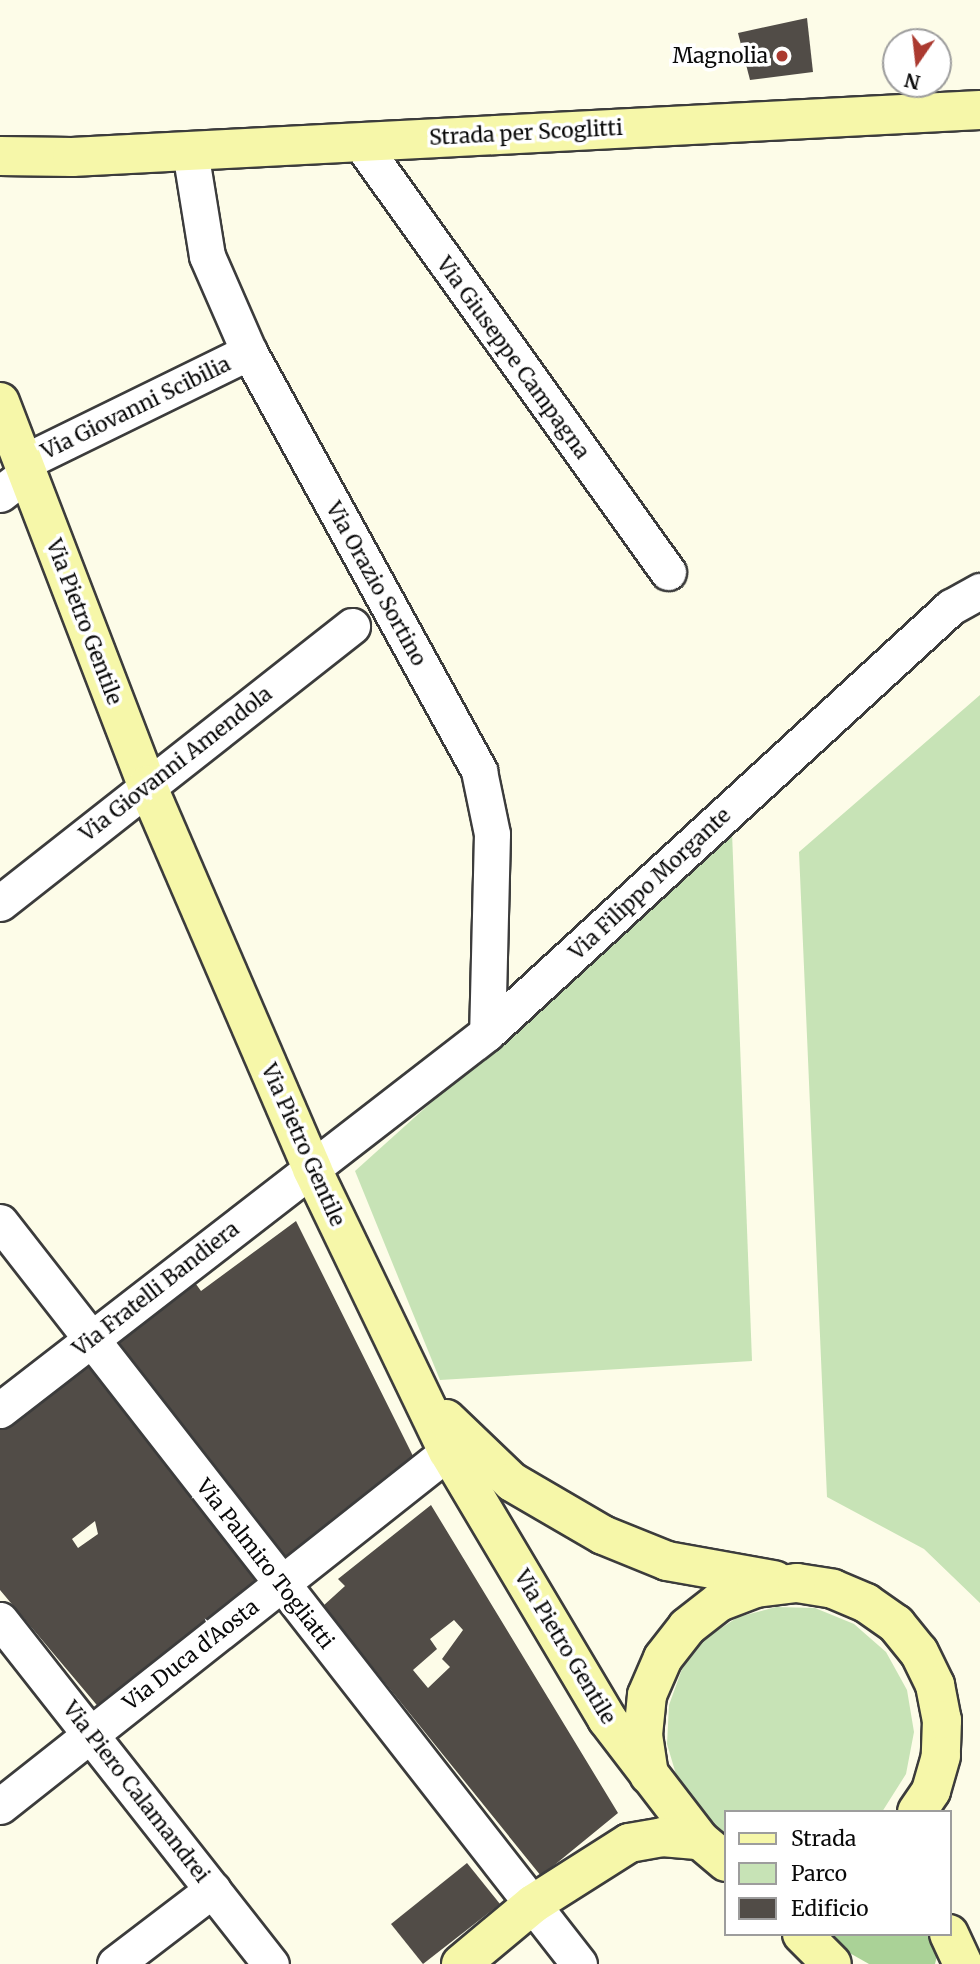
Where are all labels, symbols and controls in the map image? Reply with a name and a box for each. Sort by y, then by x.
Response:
north arrow [882,28,952,98]
place label: Magnolia [672,43,768,69]
marker: Magnolia [774,48,790,64]
text: N [902,68,923,95]
street label: Strada per Scoglitti [429,115,623,151]
street label: Via Giuseppe Campagna [431,252,595,464]
street label: Via Giovanni Scibilia [37,351,235,465]
street label: Via Orazio Sortino [320,498,432,670]
street label: Via Pietro Gentile [41,536,127,708]
street label: Via Giovanni Amendola [75,681,277,847]
street label: Via Filippo Morgante [564,803,736,965]
street label: Via Pietro Gentile [256,1060,350,1230]
street label: Via Fratelli Bandiera [68,1216,244,1362]
street label: Via Palmiro Togliatti [191,1474,339,1654]
street label: Via Pietro Gentile [509,1565,621,1729]
street label: Via Duca d'Aosta [118,1594,264,1716]
street label: Via Piero Calamandrei [58,1697,214,1887]
legend [724,1810,952,1936]
text: Strada [791,1825,856,1852]
text: Parco [791,1860,847,1887]
text: Edificio [791,1895,868,1922]

